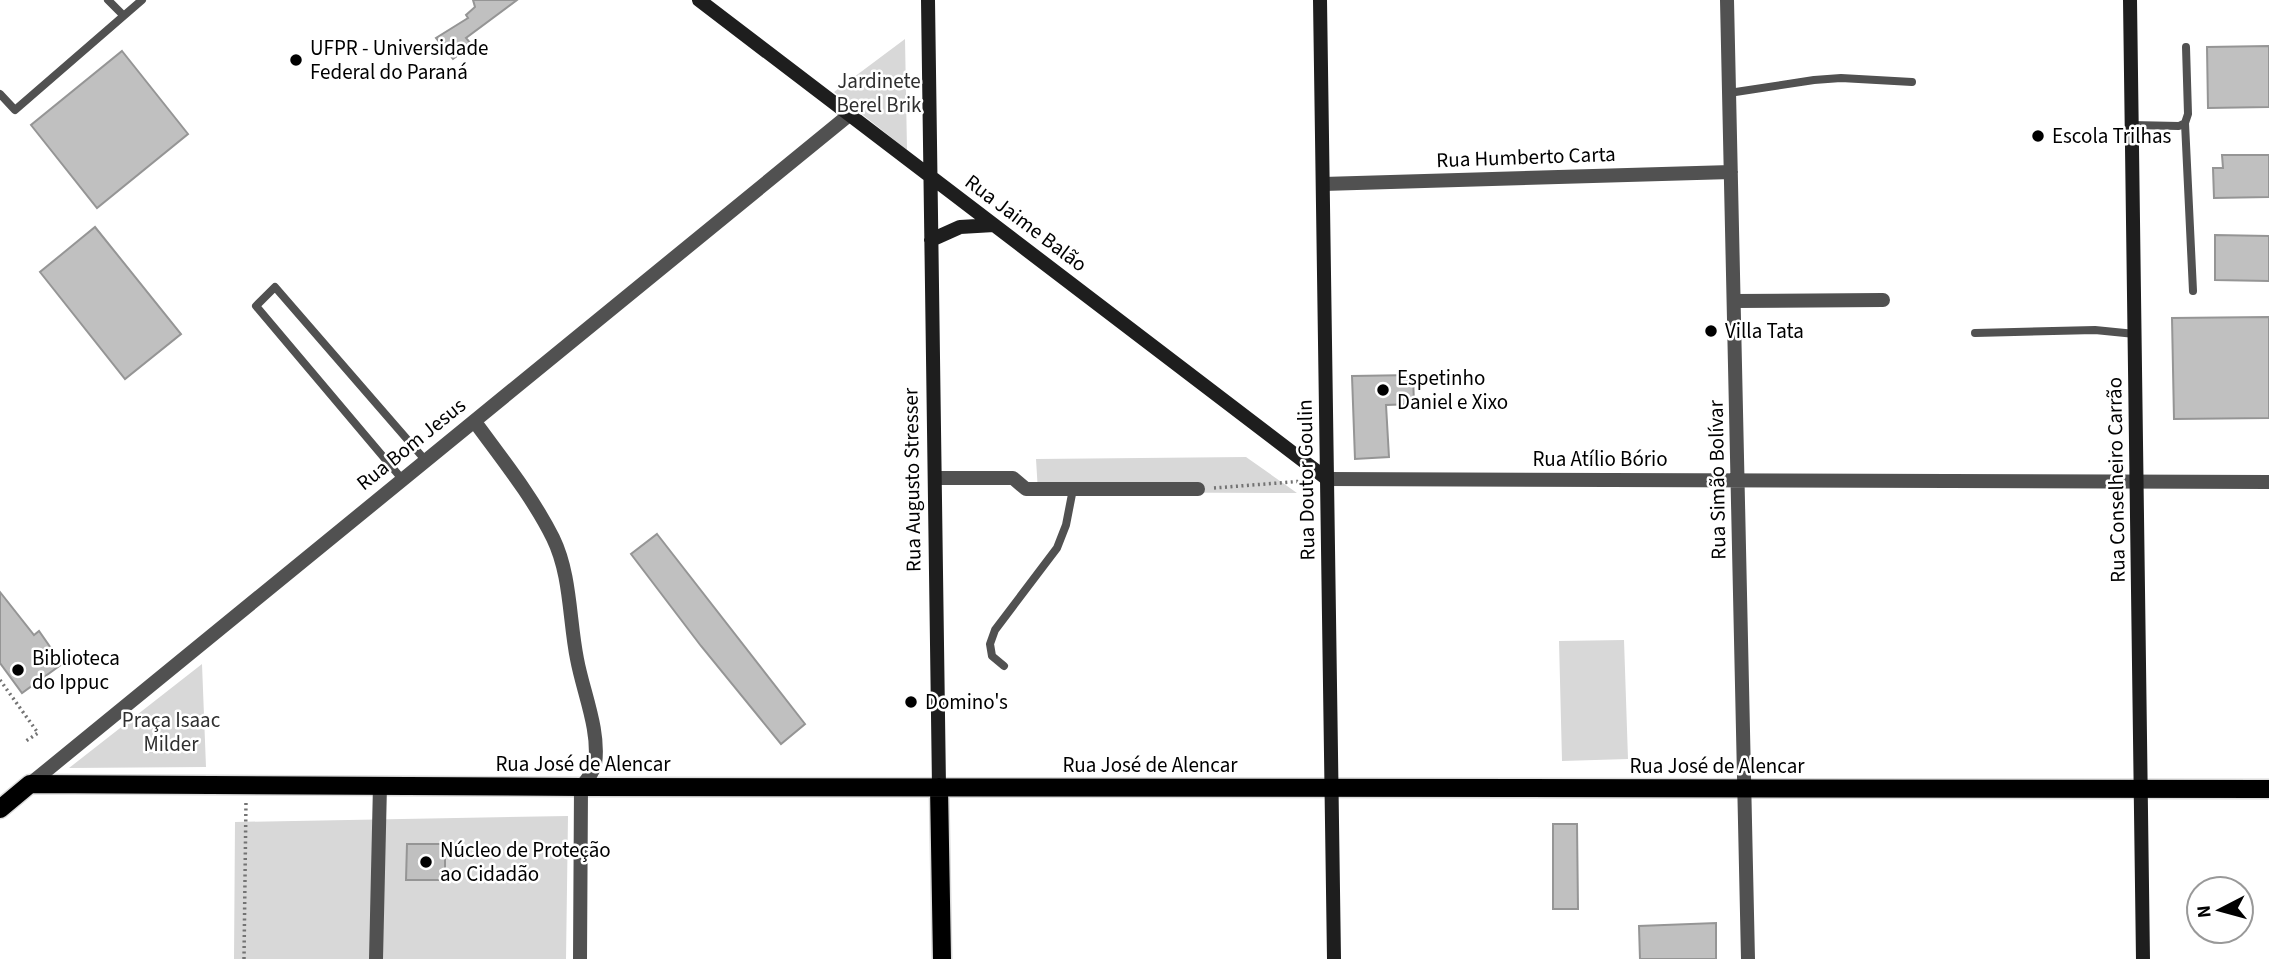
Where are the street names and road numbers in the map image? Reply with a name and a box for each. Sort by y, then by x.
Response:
street label: Rua Humberto Carta [1436,139,1616,175]
street label: Rua Jaime Balão [959,167,1093,279]
street label: Rua Conselheiro Carrão [2099,377,2133,583]
street label: Rua Augusto Stresser [895,387,929,572]
street label: Rua Bom Jesus [350,390,472,498]
street label: Rua Doutor Goulin [1290,399,1322,561]
street label: Rua Simão Bolívar [1701,399,1733,560]
street label: Rua Atílio Bório [1532,444,1668,474]
street label: Rua José de Alencar [495,749,671,779]
street label: Rua José de Alencar [1062,750,1238,780]
street label: Rua José de Alencar [1629,751,1805,781]

